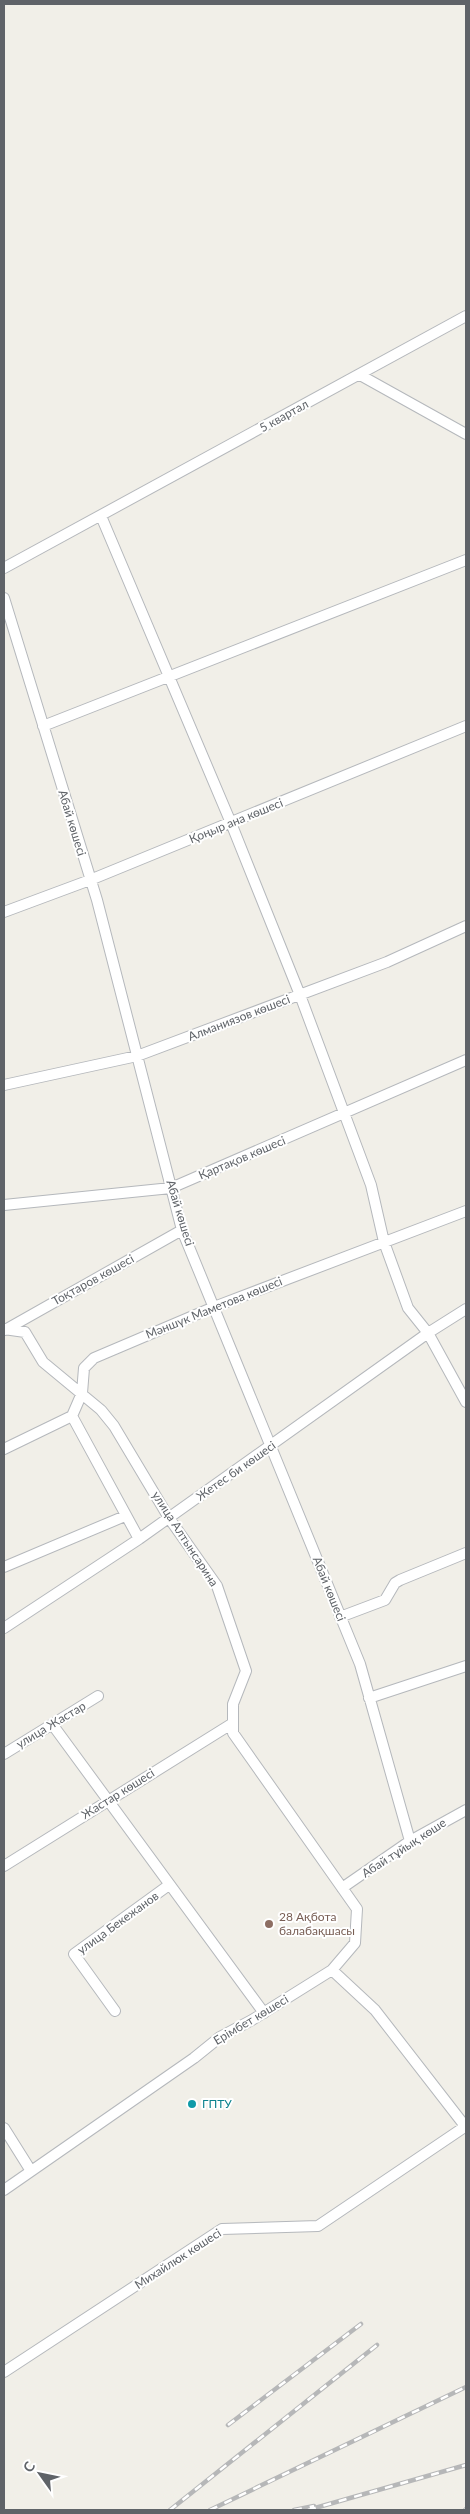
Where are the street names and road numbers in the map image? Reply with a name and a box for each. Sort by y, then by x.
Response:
street label: 5 квартал [257,396,311,435]
street label: Абай көшесі [55,788,90,858]
street label: Қоңыр ана көшесі [187,795,285,846]
street label: Алманиязов көшесі [186,991,292,1044]
street label: Қартақов көшесі [196,1132,288,1183]
street label: Абай көшесі [163,1178,198,1248]
street label: Тоқтаров көшесі [49,1251,136,1308]
street label: Мәншүк Маметова көшесі [143,1273,285,1342]
street label: Жетес би көшесі [193,1437,279,1504]
street label: улица Алтынсарина [149,1488,222,1589]
street label: Абай көшесі [310,1554,349,1623]
street label: улица Жастар [13,1698,89,1751]
street label: Жастар көшесі [78,1765,157,1822]
street label: Абай тұйық көше [359,1815,449,1880]
street label: улица Бекежанов [74,1888,161,1957]
street label: Ерімбет көшесі [211,1991,291,2048]
street label: Михайлюк көшесі [132,2225,224,2292]

